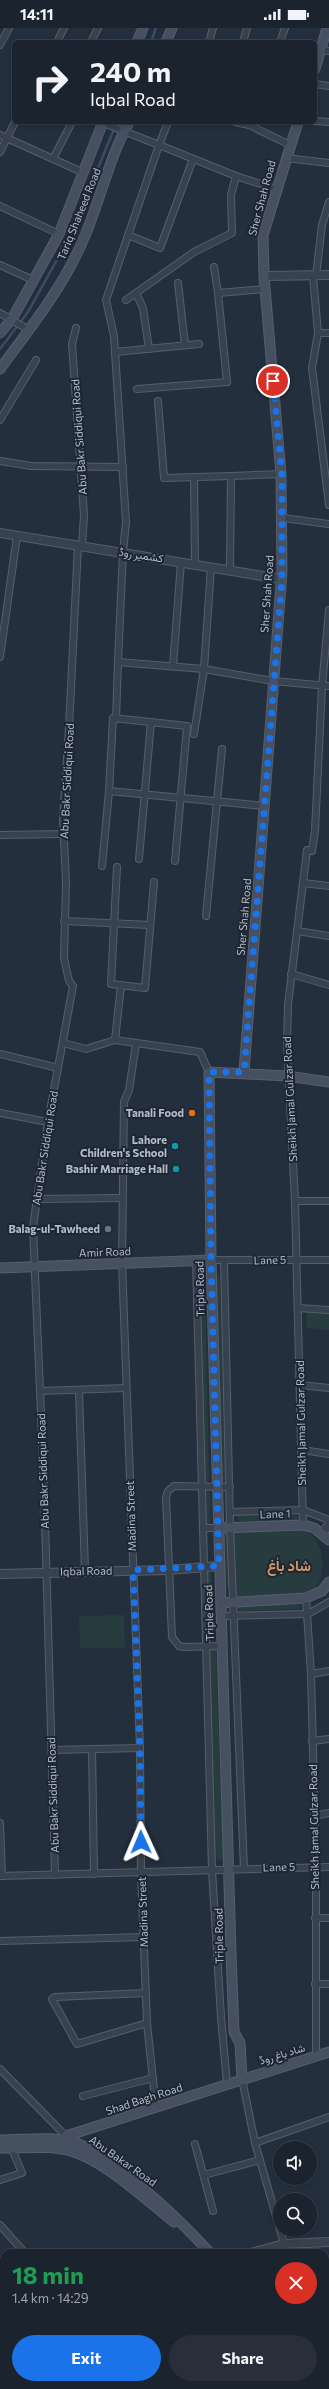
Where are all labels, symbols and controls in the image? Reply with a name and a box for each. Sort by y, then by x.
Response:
text: 14:11 [20,5,54,23]
text: 240 m [90,54,171,88]
icon: right [24,56,76,108]
text: Iqbal Road [90,88,176,110]
street label: Sher Shah Road [245,159,278,237]
street label: Tariq Shaheed Road [54,166,103,262]
pin [256,364,290,398]
icon: arrive [262,370,284,392]
street label: Abu Bakr Siddiqui Road [68,379,89,495]
street label: کشمیر روڈ [118,545,164,565]
street label: Sher Shah Road [257,555,276,633]
street label: Abu Bakr Siddiqui Road [57,723,76,839]
street label: Sher Shah Road [234,878,253,956]
street label: Sheikh Jamal Gulzar Road [280,1036,300,1162]
street label: Abu Bakr Siddiqui Road [29,1090,60,1206]
place label: Tanali Food [126,1106,184,1119]
marker: Tanali Food [187,1108,197,1118]
place label: Lahore Children's School [80,1133,167,1159]
marker: Lahore Children's School [170,1141,180,1151]
place label: Bashir Marriage Hall [66,1162,168,1175]
marker: Bashir Marriage Hall [171,1164,181,1174]
place label: Balag-ul-Tawheed [8,1222,100,1235]
marker: Balag-ul-Tawheed [103,1224,113,1234]
street label: Amir Road [79,1244,131,1259]
street label: Lane 5 [253,1252,286,1267]
street label: Triple Road [193,1261,206,1317]
street label: Sheikh Jamal Gulzar Road [293,1360,309,1486]
street label: Abu Bakr Siddiqui Road [34,1413,51,1529]
street label: Madina Street [123,1480,138,1552]
street label: Lane 1 [259,1506,291,1521]
district label: شاد باٰغ [267,1556,311,1576]
street label: Iqbal Road [60,1564,112,1577]
street label: Triple Road [201,1585,216,1641]
street label: Abu Bakr Siddiqui Road [44,1737,61,1853]
street label: Sheikh Jamal Gulzar Road [306,1764,322,1890]
position arrow [120,1821,162,1863]
street label: Lane 5 [262,1859,295,1874]
street label: Madina Street [135,1876,150,1948]
street label: Triple Road [212,1908,225,1964]
street label: شاد باغ روڈ [257,2040,307,2069]
street label: Shad Bagh Road [104,2080,184,2117]
street label: Abu Bakar Road [87,2133,159,2189]
map controls [273,2141,317,2237]
button: sound [273,2141,317,2185]
button: search [273,2193,317,2237]
text: 18 min [12,2260,84,2289]
button: close [275,2262,317,2304]
text: 1.4 km · 14:29 [12,2290,89,2306]
button: Exit [12,2335,161,2381]
button: Share [169,2335,317,2381]

